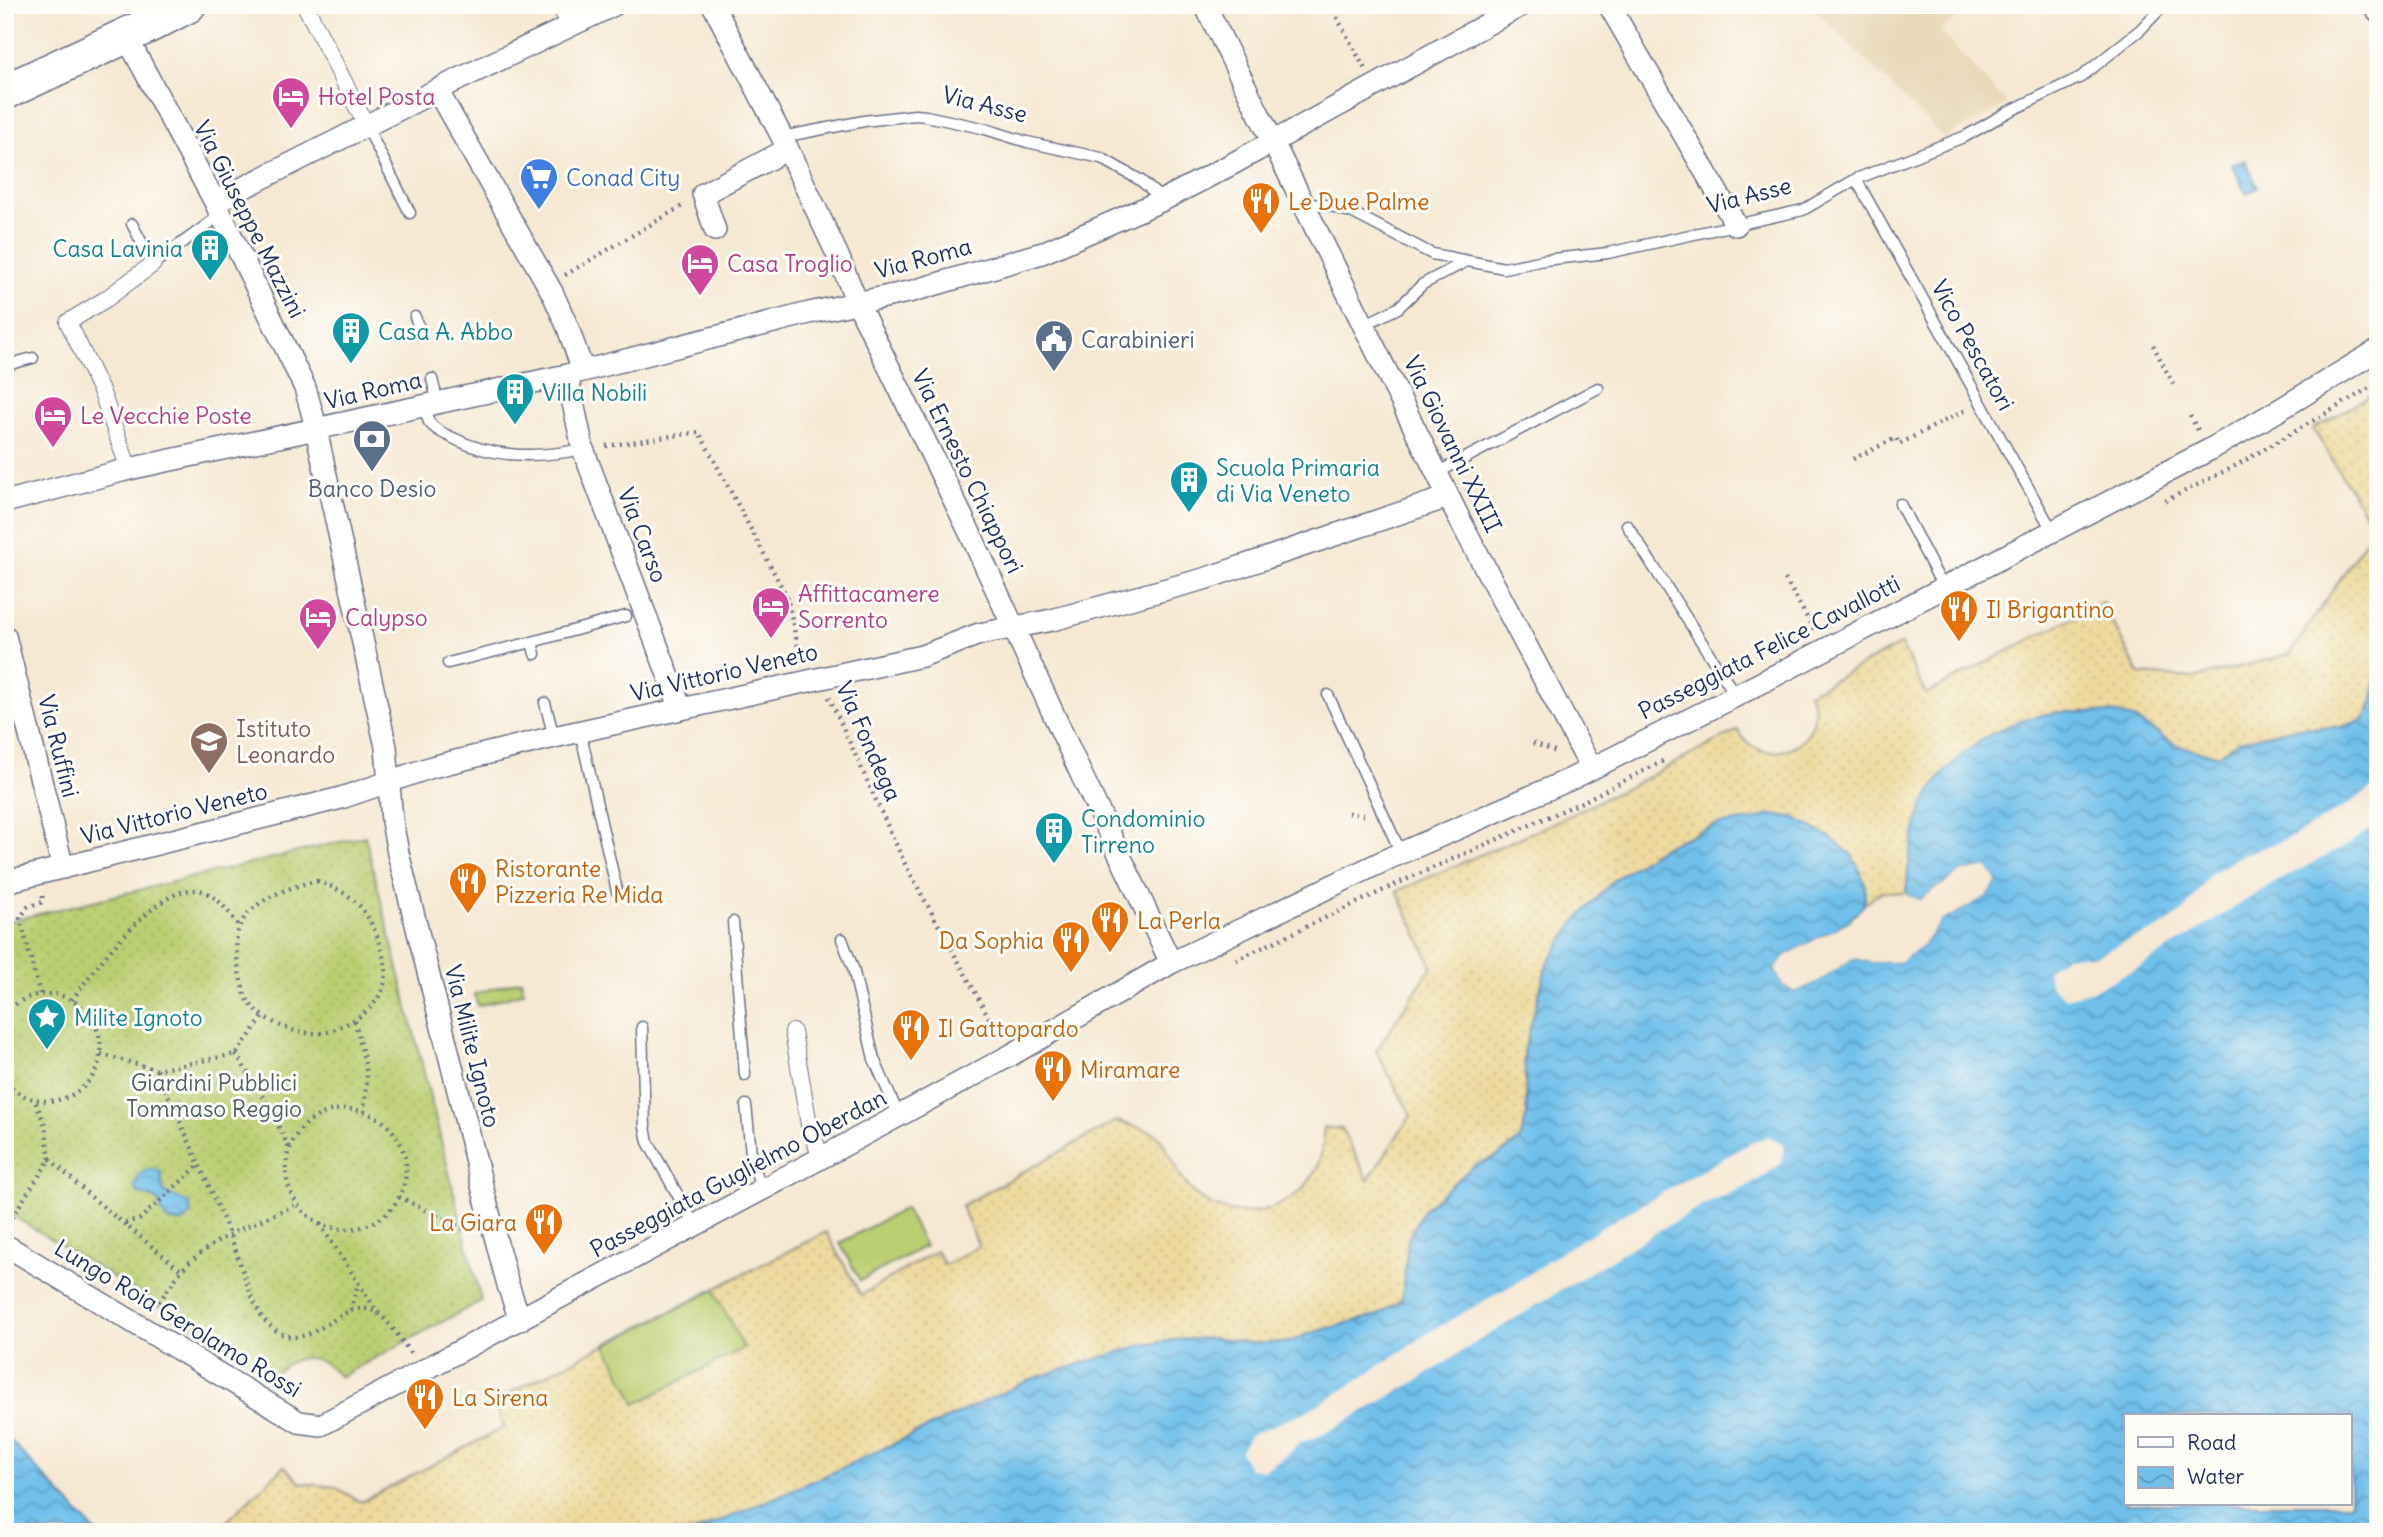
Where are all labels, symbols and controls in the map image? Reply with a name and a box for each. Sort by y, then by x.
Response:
hotel icon: Hotel Posta [270,75,312,130]
street label: Via Asse [940,79,1030,129]
place label: Hotel Posta [318,82,435,111]
street label: Via Giuseppe Mazzini [188,116,312,322]
supermarket icon: Conad City [518,156,560,211]
place label: Conad City [566,163,680,192]
street label: Via Asse [1704,170,1794,220]
restaurant icon: Le Due Palme [1240,180,1282,235]
place label: Le Due Palme [1288,187,1429,216]
building icon: Casa Lavinia [189,227,231,282]
street label: Via Roma [872,231,974,285]
place label: Casa Lavinia [52,234,183,263]
hotel icon: Casa Troglio [679,242,721,297]
place label: Casa Troglio [727,249,853,278]
street label: Vico Pescatori [1925,275,2021,415]
building icon: Casa A. Abbo [330,310,372,365]
place label: Casa A. Abbo [378,317,513,346]
public building icon: Carabinieri [1033,318,1075,373]
place label: Carabinieri [1081,325,1195,354]
street label: Via Giovanni XXIII [1398,351,1508,537]
street label: Via Ernesto Chiappori [906,364,1030,578]
street label: Via Roma [322,365,424,415]
building icon: Villa Nobili [494,371,536,426]
place label: Villa Nobili [542,378,647,407]
hotel icon: Le Vecchie Poste [32,394,74,449]
place label: Le Vecchie Poste [80,401,252,430]
bank icon: Banco Desio [351,418,393,473]
place label: Scuola Primaria di Via Veneto [1216,453,1380,508]
building icon: Scuola Primaria di Via Veneto [1168,459,1210,514]
place label: Banco Desio [308,474,436,503]
street label: Via Carso [612,484,674,586]
street label: Passeggiata Felice Cavallotti [1633,568,1905,726]
place label: Affittacamere Sorrento [798,579,940,634]
hotel icon: Affittacamere Sorrento [750,585,792,640]
restaurant icon: Il Brigantino [1938,588,1980,643]
place label: Il Brigantino [1986,595,2114,624]
hotel icon: Calypso [297,596,339,651]
place label: Calypso [345,603,428,632]
street label: Via Vittorio Veneto [628,636,820,708]
street label: Via Fondega [830,677,908,805]
street label: Via Ruffini [32,692,86,800]
place label: Istituto Leonardo [236,714,335,769]
school or university icon: Istituto Leonardo [188,720,230,775]
street label: Via Vittorio Veneto [78,776,270,850]
place label: Condominio Tirreno [1081,804,1205,859]
building icon: Condominio Tirreno [1033,810,1075,865]
place label: Ristorante Pizzeria Re Mida [495,854,663,909]
restaurant icon: Ristorante Pizzeria Re Mida [447,860,489,915]
restaurant icon: La Perla [1089,899,1131,954]
place label: La Perla [1137,906,1221,935]
restaurant icon: Da Sophia [1050,919,1092,974]
place label: Da Sophia [939,926,1044,955]
street label: Via Milite Ignoto [439,962,507,1130]
place icon: Milite Ignoto [26,996,68,1051]
place label: Milite Ignoto [74,1003,203,1032]
restaurant icon: Il Gattopardo [890,1007,932,1062]
place label: Il Gattopardo [938,1014,1079,1043]
restaurant icon: Miramare [1032,1048,1074,1103]
place label: Miramare [1080,1055,1180,1084]
park label: Giardini Pubblici Tommaso Reggio [126,1068,302,1123]
street label: Passeggiata Guglielmo Oberdan [585,1082,891,1264]
restaurant icon: La Giara [523,1201,565,1256]
place label: La Giara [429,1208,517,1237]
street label: Lungo Roia Gerolamo Rossi [49,1233,307,1403]
restaurant icon: La Sirena [404,1376,446,1431]
place label: La Sirena [452,1383,548,1412]
legend [2124,1414,2352,1506]
text: Road [2187,1429,2236,1456]
text: Water [2187,1463,2245,1490]

